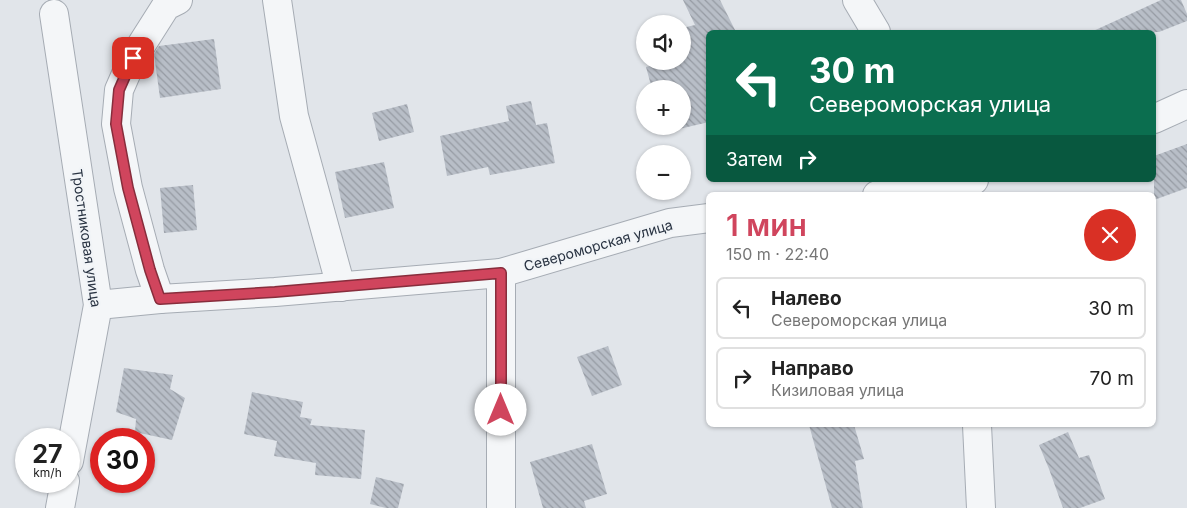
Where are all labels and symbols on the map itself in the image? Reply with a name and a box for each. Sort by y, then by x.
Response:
pin [112,37,154,79]
street label: Тростниковая улица [69,168,105,308]
street label: Североморская улица [522,216,674,274]
position arrow [474,383,526,435]
speed limit sign: 30 [90,428,155,493]

